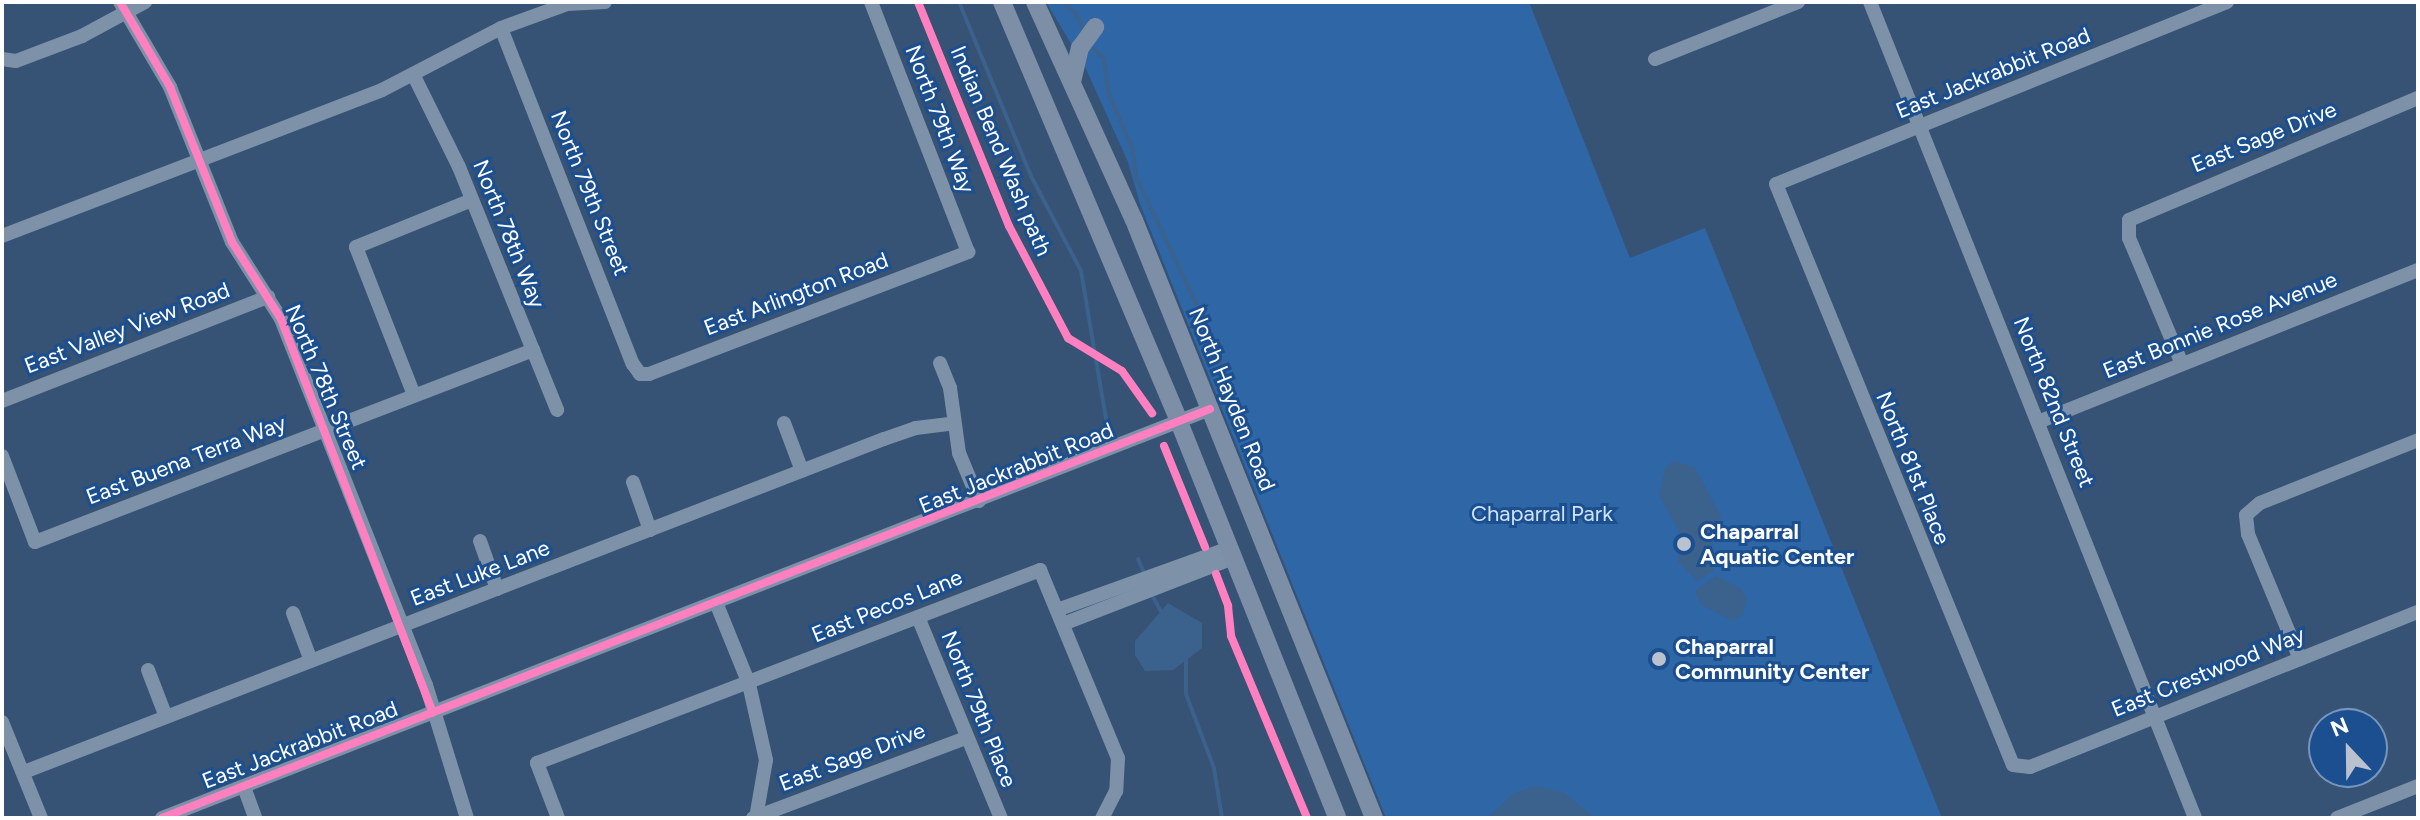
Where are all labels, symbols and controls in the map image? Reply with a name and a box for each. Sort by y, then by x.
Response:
street label: East Jackrabbit Road [1892,22,2094,124]
street label: North 79th Way [900,41,980,197]
street label: Indian Bend Wash path [945,42,1057,260]
street label: East Sage Drive [2188,96,2340,178]
street label: North 79th Street [545,107,635,279]
street label: North 78th Way [467,156,551,312]
street label: East Arlington Road [700,247,892,341]
street label: East Bonnie Rose Avenue [2099,266,2341,384]
street label: East Valley View Road [21,277,233,379]
street label: North 78th Street [279,301,373,473]
street label: North Hayden Road [1183,303,1281,495]
street label: North 82nd Street [2008,313,2100,491]
street label: North 81st Place [1870,388,1956,548]
street label: East Buena Terra Way [82,410,290,510]
street label: East Jackrabbit Road [915,417,1117,519]
park label: Chaparral Park [1471,501,1613,527]
place label: Chaparral Aquatic Center [1700,518,1854,570]
street label: East Luke Lane [407,534,553,612]
marker: Chaparral Aquatic Center [1675,535,1693,553]
street label: East Pecos Lane [808,564,966,648]
street label: East Crestwood Way [2108,621,2308,723]
street label: North 79th Place [936,627,1022,791]
place label: Chaparral Community Center [1675,633,1869,684]
marker: Chaparral Community Center [1650,650,1668,668]
street label: East Jackrabbit Road [199,696,401,794]
north arrow [2308,708,2388,788]
text: N [2327,711,2353,743]
street label: East Sage Drive [775,717,929,797]

